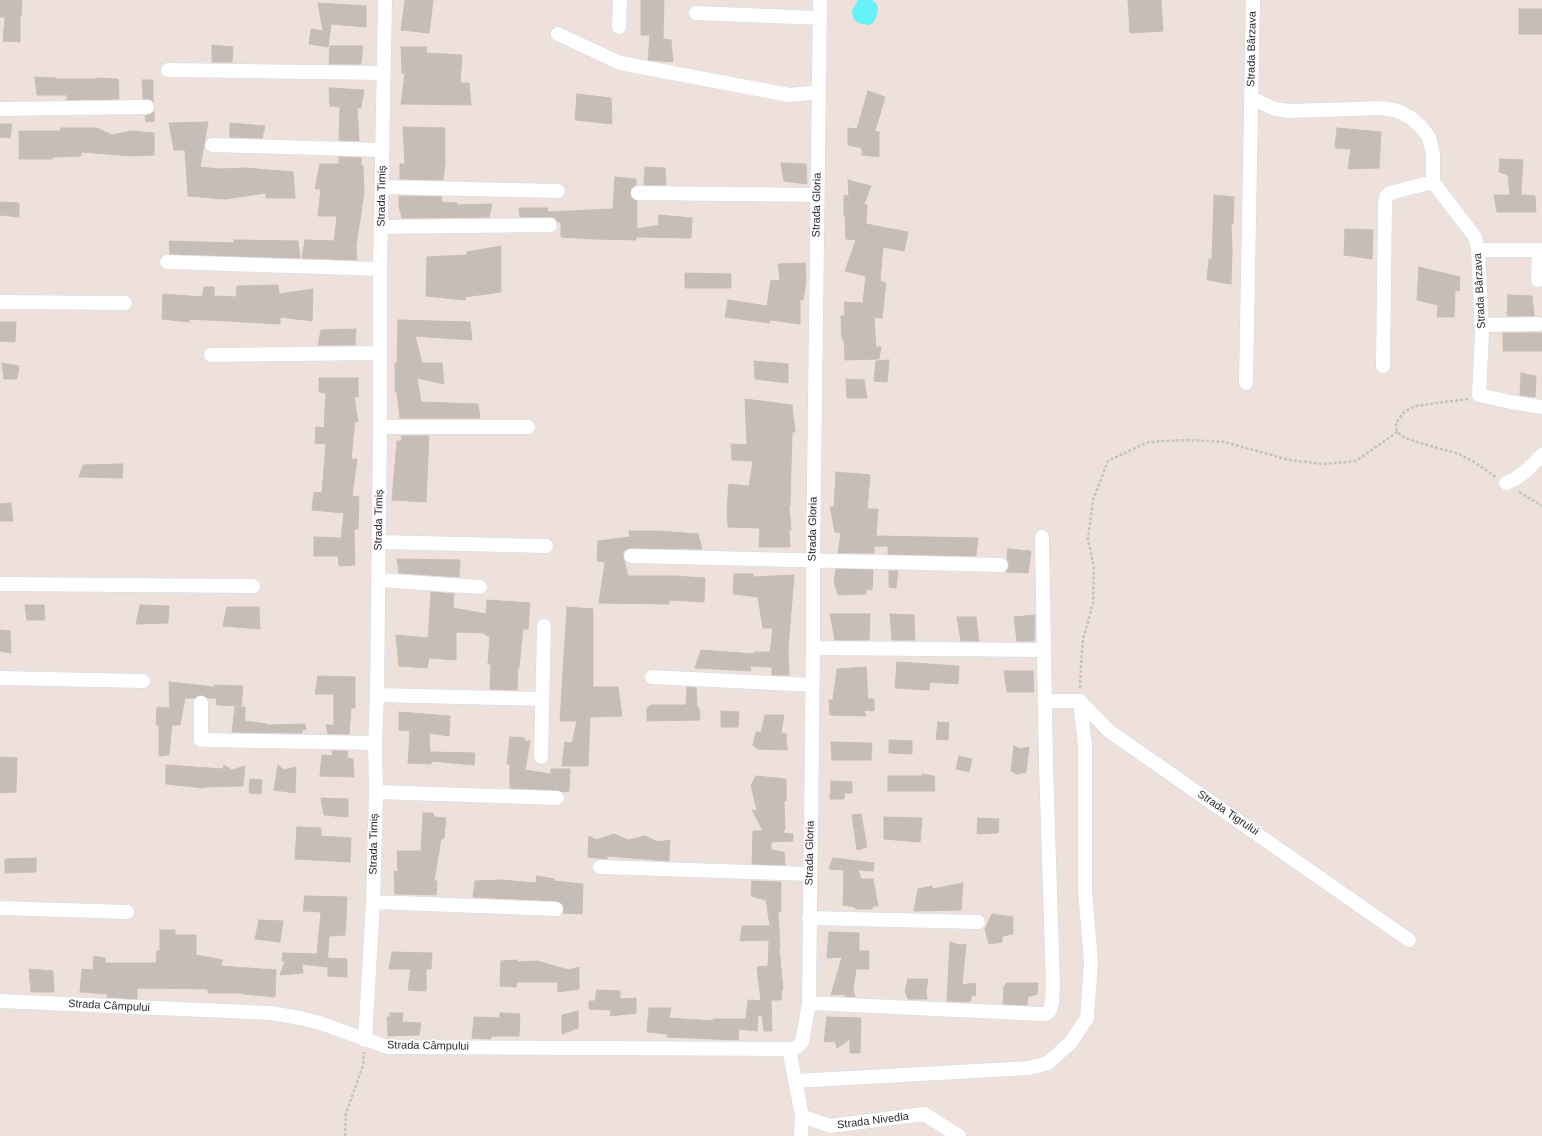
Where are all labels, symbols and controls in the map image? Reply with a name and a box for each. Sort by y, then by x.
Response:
street label: Strada Bârzava [1245,11,1259,87]
street label: Strada Timiș [375,165,389,227]
street label: Strada Gloria [810,172,824,238]
street label: Strada Bârzava [1471,253,1489,329]
street label: Strada Timiș [372,489,386,551]
street label: Strada Gloria [806,496,820,562]
street label: Strada Tigrului [1195,788,1261,838]
street label: Strada Timiș [367,813,381,875]
street label: Strada Gloria [803,820,817,886]
street label: Strada Câmpului [68,997,150,1015]
street label: Strada Câmpului [387,1039,469,1053]
street label: Strada Nivedla [836,1110,910,1132]

